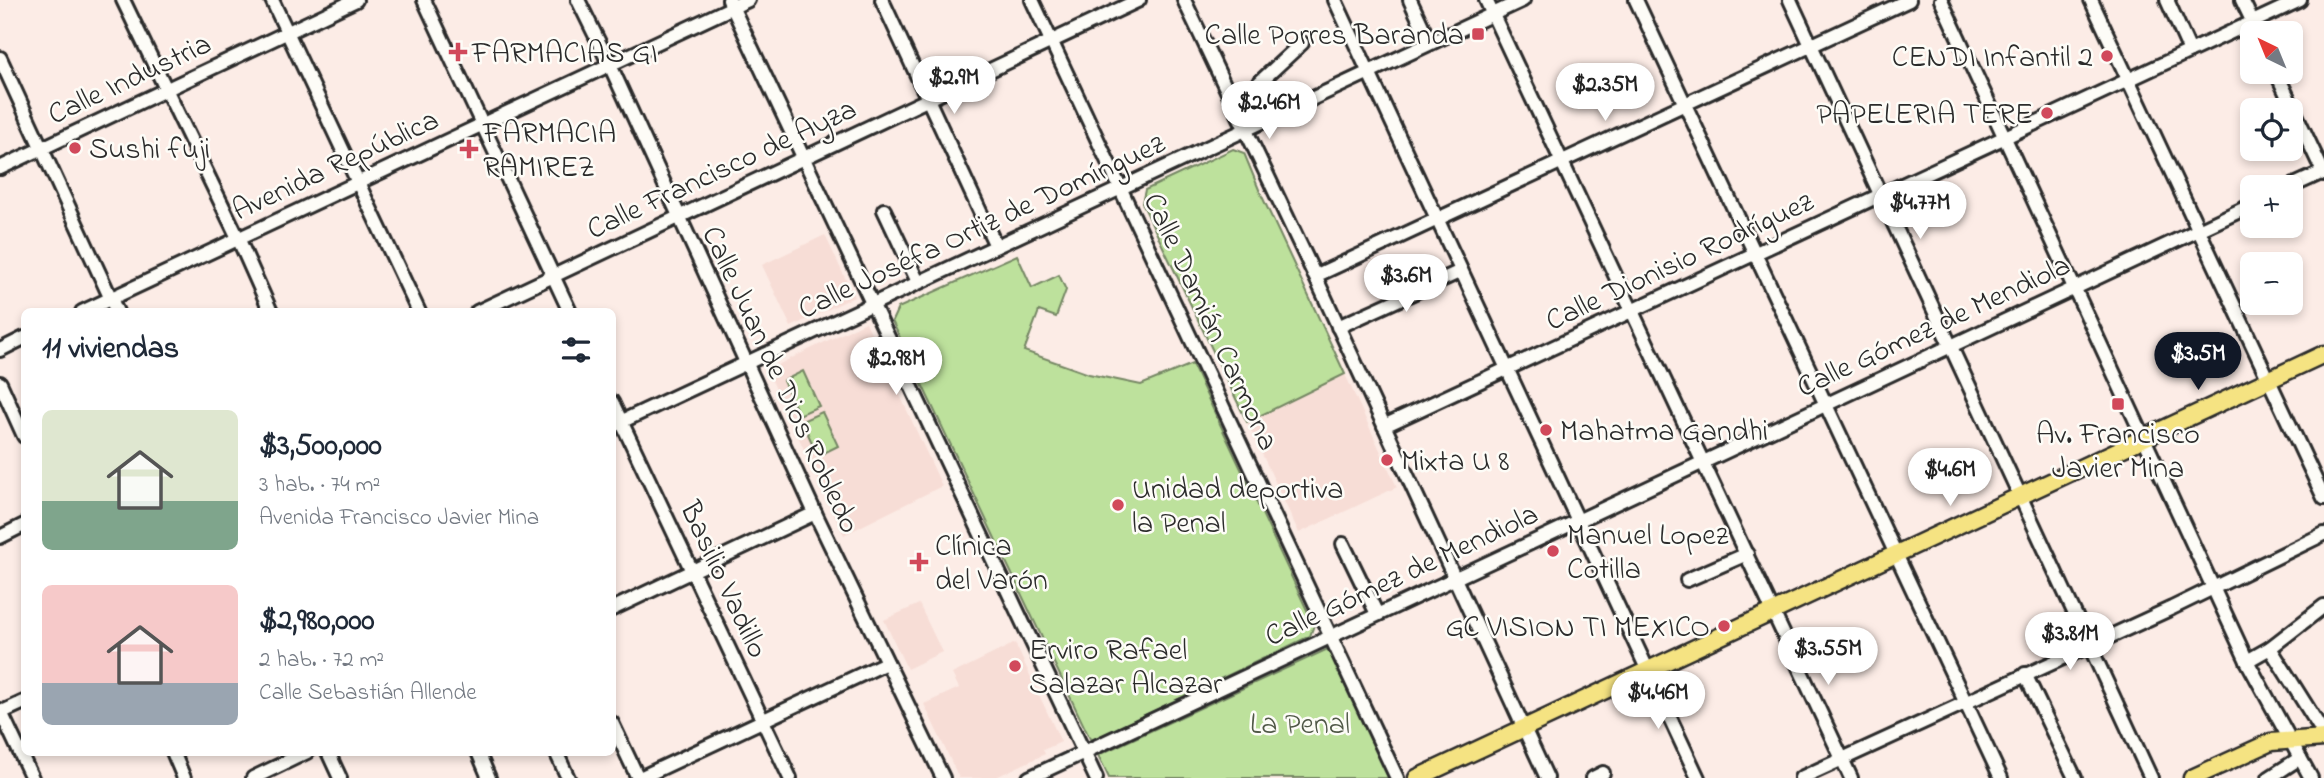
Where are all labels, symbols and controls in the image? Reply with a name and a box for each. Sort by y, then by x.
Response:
place label: Calle Porres Baranda [1205,15,1464,59]
north arrow [2240,21,2303,84]
map controls [2240,21,2303,315]
street label: Calle Industria [41,24,219,138]
marker: Calle Porres Baranda [1470,26,1486,42]
place label: FARMACIAS GI [471,33,658,77]
place label: CENDI Infantil 2 [1892,37,2093,81]
marker: FARMACIAS GI [450,44,466,60]
marker: CENDI Infantil 2 [2099,48,2115,64]
pin: $2.9M [905,57,1003,116]
text: $2.9M [929,62,979,95]
pin: $2.35M [1548,64,1662,123]
text: $2.35M [1572,69,1638,102]
pin: $2.46M [1212,82,1326,141]
text: $2.46M [1237,87,1301,120]
street label: Calle Francisco de Ayza [580,89,864,253]
place label: PAPELERIA TERE [1816,94,2033,138]
button: locate [2240,98,2303,161]
street label: Avenida República [226,100,447,234]
marker: PAPELERIA TERE [2039,105,2055,121]
place label: FARMACIA RAMIREZ [482,113,616,191]
street label: Calle Joséfa Ortiz de Domínguez [792,123,1173,332]
place label: Sushi fuji [89,129,210,173]
marker: Sushi fuji [67,140,83,156]
marker: FARMACIA RAMIREZ [461,141,477,157]
button: + [2240,175,2303,238]
street label: Calle Dionisio Rodríguez [1539,181,1822,344]
pin: $4.77M [1863,182,1977,241]
street label: Calle Damián Carmona [1130,186,1288,458]
text: $4.77M [1890,187,1951,220]
street label: Calle Juan de Dios Robledo [689,219,870,541]
street label: Calle Gómez de Mendiola [1790,245,2078,410]
button: − [2240,252,2303,315]
pin: $3.6M [1357,254,1455,314]
text: $3.6M [1380,260,1432,293]
text: 11 viviendas [42,328,179,372]
icon: filters [557,331,595,369]
pin: $3.5M [2149,332,2247,392]
pin: $2.98M [839,338,953,397]
text: $3.5M [2170,338,2226,371]
text: $2.98M [866,343,926,376]
marker: Av. Francisco Javier Mina [2110,396,2126,412]
place label: Mahatma Gandhi [1560,411,1768,455]
place label: Av. Francisco Javier Mina [2036,414,2200,492]
marker: Mahatma Gandhi [1538,422,1554,438]
text: $3,500,000 [259,425,382,469]
icon: home [98,438,182,522]
place label: Mixta U 8 [1401,441,1510,485]
pin: $4.6M [1901,448,1999,508]
marker: Mixta U 8 [1379,452,1395,468]
text: $4.6M [1924,454,1976,487]
text: 3 hab. · 74 m² [259,469,380,502]
place label: Unidad deportiva la Penal [1132,469,1343,547]
street label: Basilio Vadillo [666,494,778,666]
street label: Calle Gómez de Mendiola [1258,494,1546,659]
marker: Unidad deportiva la Penal [1110,497,1126,513]
text: Avenida Francisco Javier Mina [259,502,539,535]
place label: Manuel Lopez Cotilla [1567,515,1729,593]
place label: Clínica del Varón [935,526,1048,604]
marker: Manuel Lopez Cotilla [1545,543,1561,559]
marker: Clínica del Varón [909,552,929,572]
text: $2,980,000 [259,600,375,644]
place label: GC VISION TI MEXICO [1445,607,1710,651]
pin: $3.81M [2013,612,2127,672]
icon: home [98,613,182,697]
marker: GC VISION TI MEXICO [1716,618,1732,634]
text: $3.81M [2041,618,2099,651]
pin: $3.55M [1771,628,1885,687]
place label: Erviro Rafael Salazar Alcazar [1029,630,1223,708]
text: $3.55M [1794,633,1862,666]
text: 2 hab. · 72 m² [259,644,384,677]
marker: Erviro Rafael Salazar Alcazar [1007,658,1023,674]
pin: $4.46M [1601,672,1715,731]
text: Calle Sebastián Allende [259,677,477,710]
text: $4.46M [1627,677,1689,710]
park label: La Penal [1250,704,1350,748]

